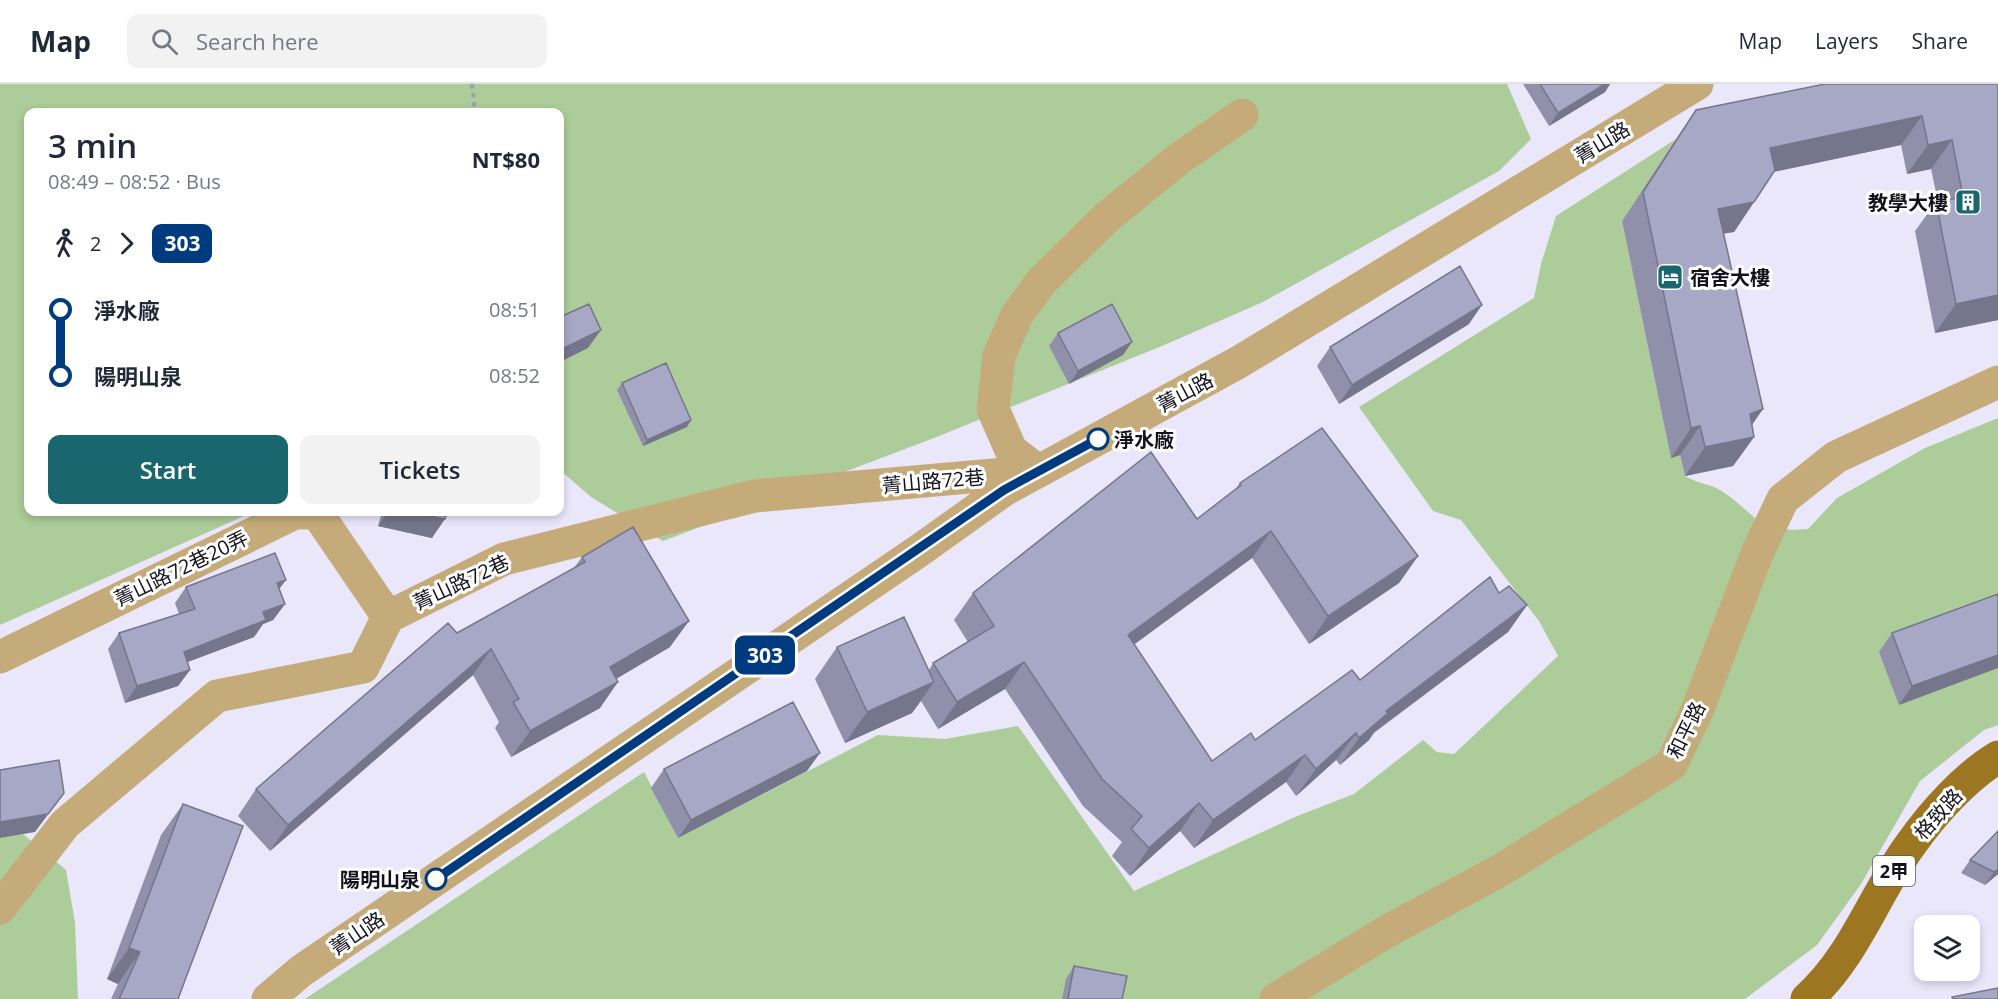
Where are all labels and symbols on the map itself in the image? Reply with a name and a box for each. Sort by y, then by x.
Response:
street label: 菁山路 [1569,115,1635,169]
building icon: 教學大樓 [1953,187,1983,217]
place label: 教學大樓 [1868,189,1948,216]
hotel icon: 宿舍大樓 [1655,262,1685,292]
place label: 宿舍大樓 [1690,264,1770,291]
street label: 菁山路 [1152,366,1218,418]
place label: 淨水廠 [1114,426,1174,453]
marker: 淨水廠 [1087,428,1109,450]
street label: 菁山路72巷 [881,463,985,499]
street label: 菁山路72巷20弄 [110,524,252,612]
street label: 菁山路72巷 [409,548,513,616]
line badge: 303 [730,636,800,674]
street label: 和平路 [1661,697,1711,763]
street label: 格致路 [1908,783,1968,845]
road number: 2甲 [1873,856,1915,886]
place label: 陽明山泉 [340,866,420,893]
marker: 陽明山泉 [425,868,447,890]
street label: 菁山路 [325,905,389,961]

